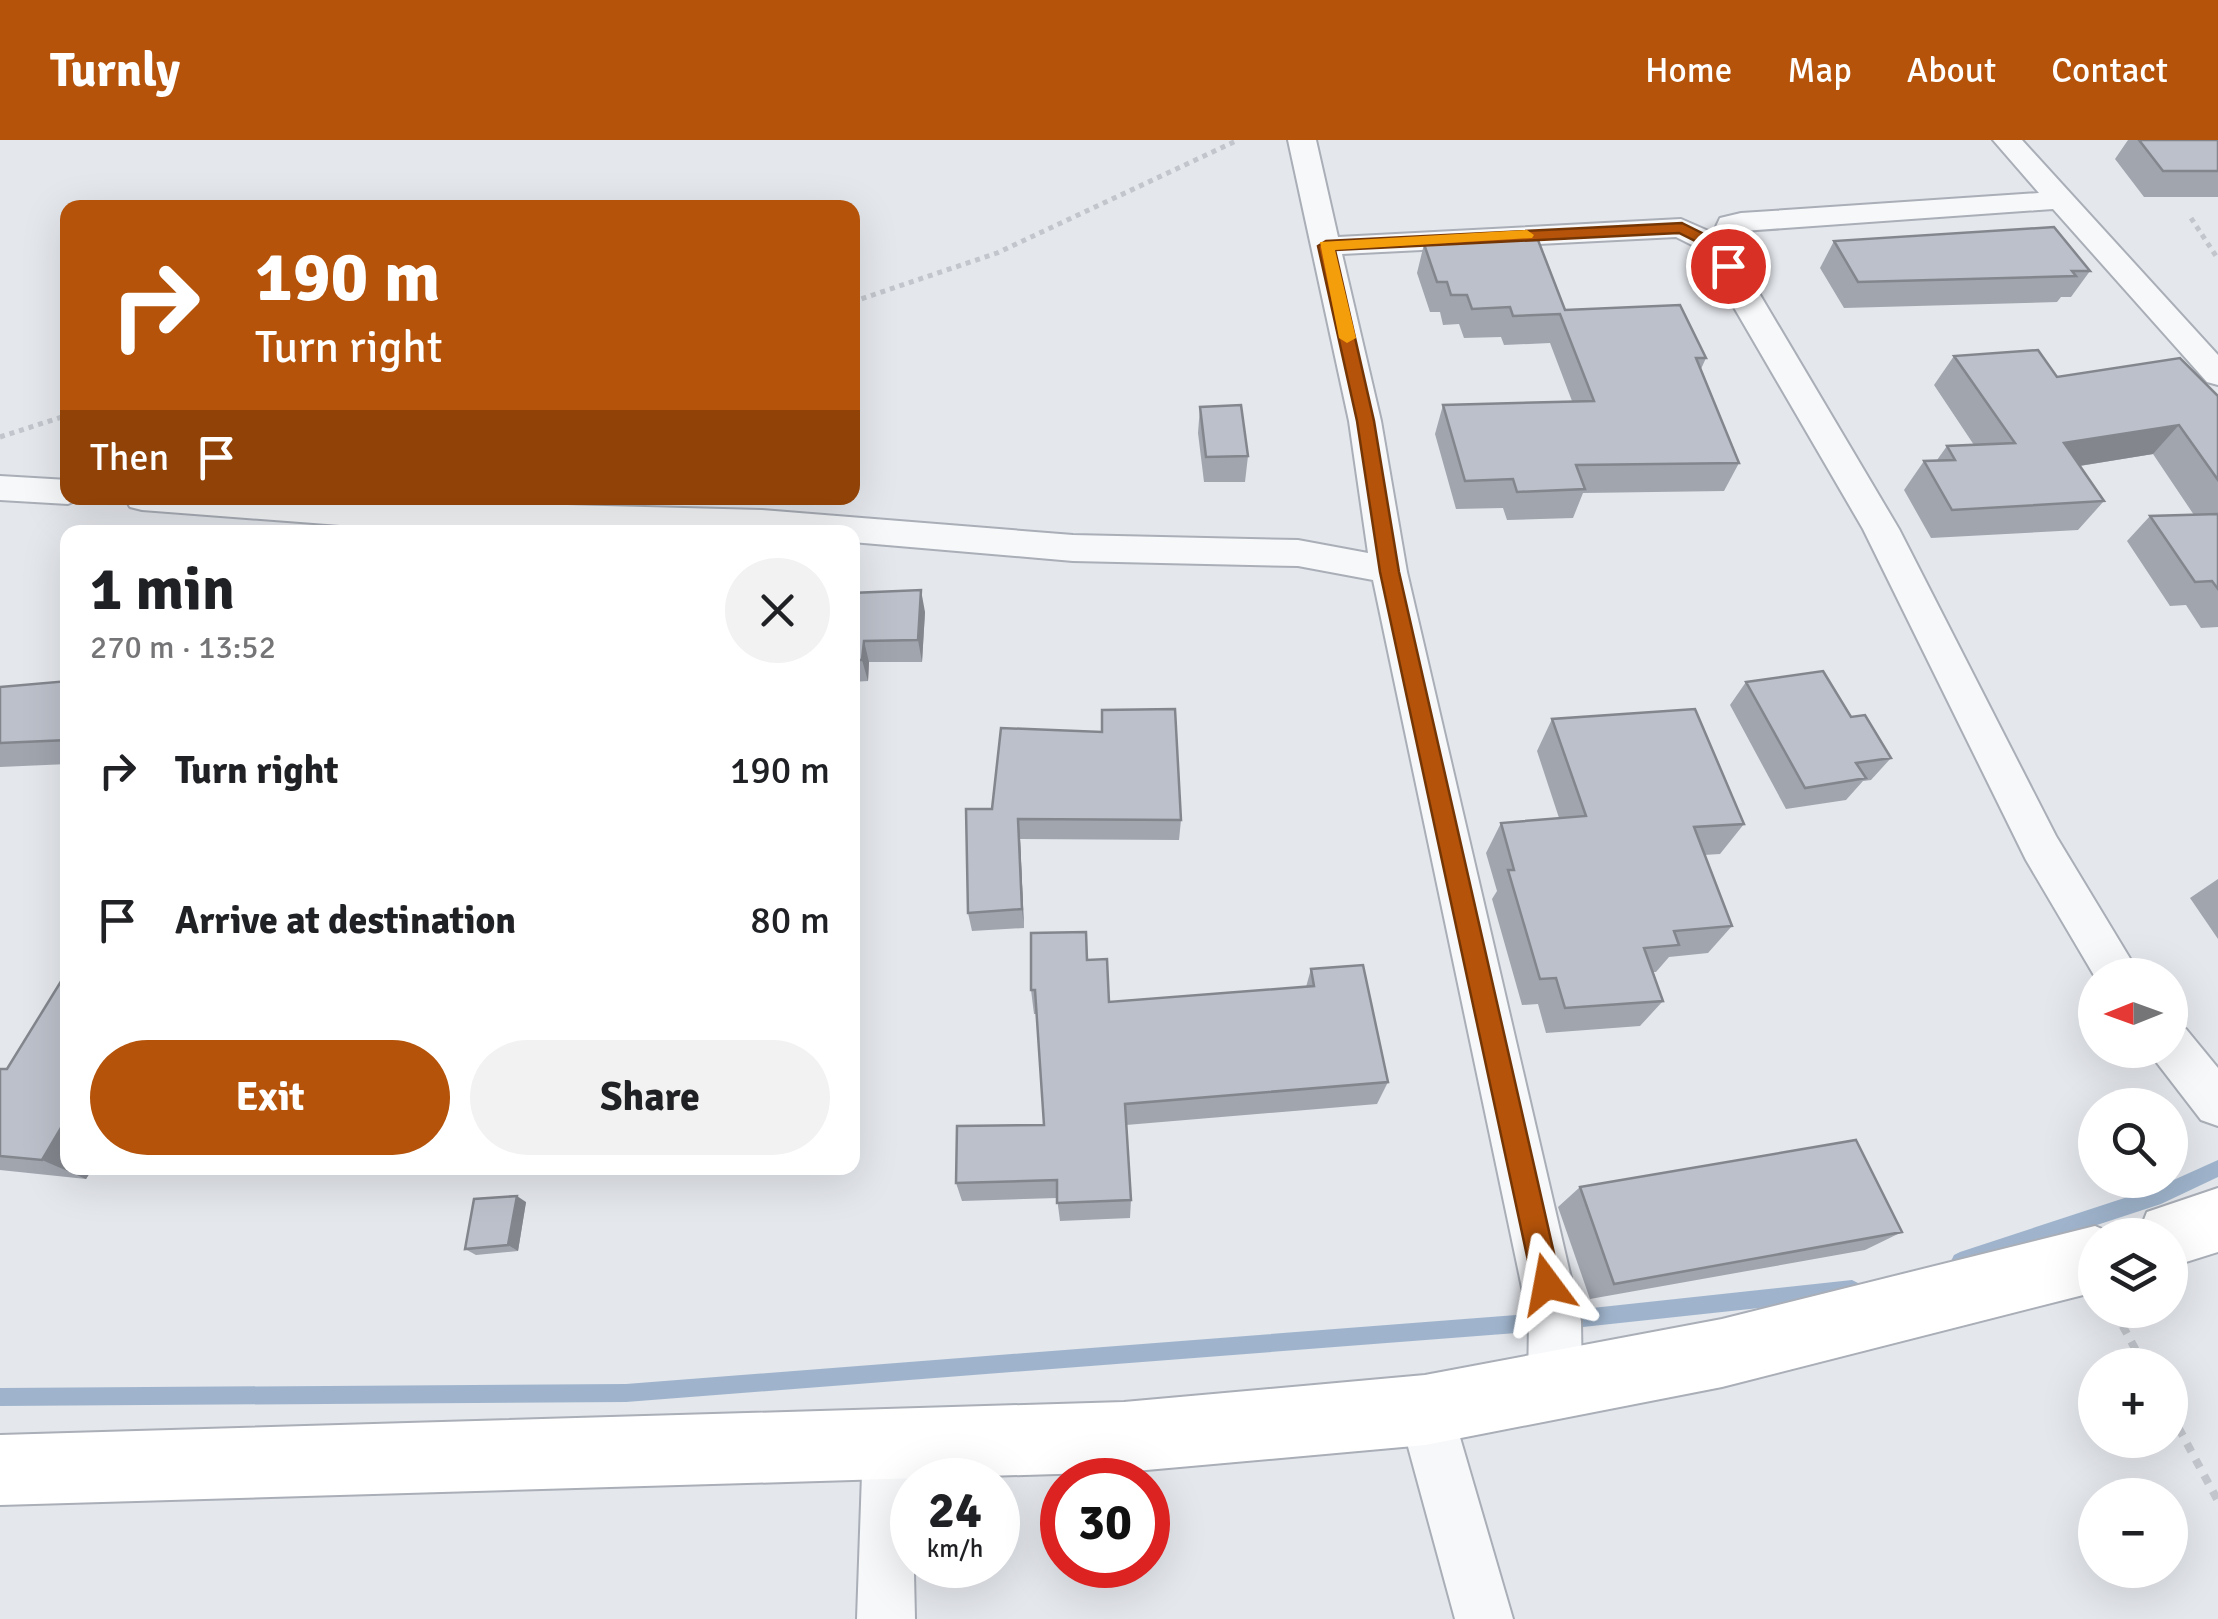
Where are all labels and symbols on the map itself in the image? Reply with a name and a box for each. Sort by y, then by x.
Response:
pin [1686,224,1771,309]
north arrow [2078,958,2188,1068]
position arrow [1495,1232,1599,1336]
speed limit sign: 30 [1040,1458,1170,1588]

